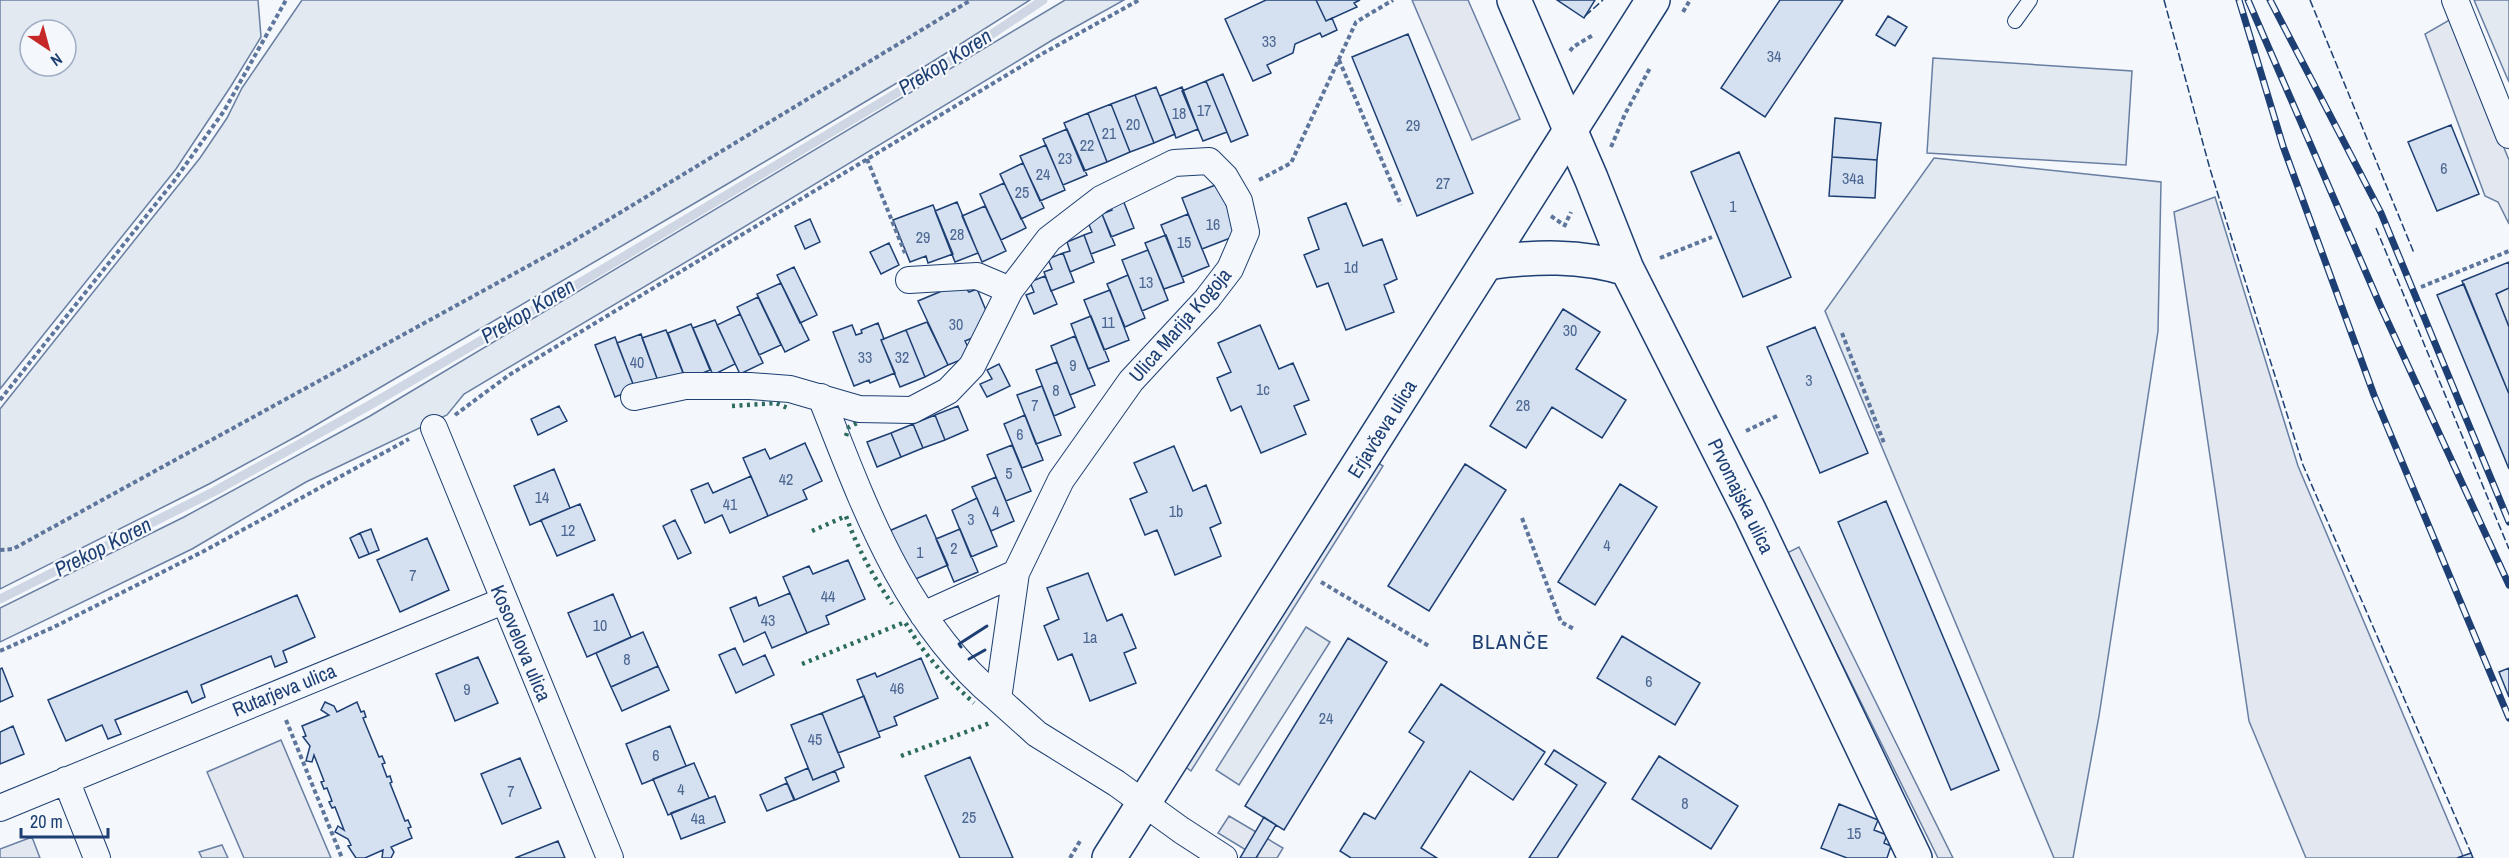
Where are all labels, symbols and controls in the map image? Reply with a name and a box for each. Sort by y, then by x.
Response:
north arrow [18,18,78,78]
water label: Prekop Koren [892,21,997,102]
house number: 33 [1262,30,1276,52]
house number: 34 [1767,45,1781,67]
text: N [47,48,67,72]
house number: 17 [1197,99,1211,121]
house number: 18 [1172,102,1186,124]
house number: 20 [1126,113,1140,135]
house number: 29 [1406,114,1420,136]
house number: 21 [1102,122,1117,144]
house number: 22 [1080,134,1094,156]
house number: 23 [1058,147,1072,169]
house number: 6 [2440,157,2448,179]
house number: 24 [1036,163,1050,185]
house number: 34a [1842,167,1865,189]
house number: 27 [1436,172,1450,194]
house number: 25 [1015,181,1029,203]
house number: 1 [1729,195,1737,217]
house number: 16 [1206,213,1220,235]
house number: 28 [950,223,964,245]
house number: 29 [916,226,930,248]
house number: 15 [1177,231,1191,253]
house number: 1d [1344,256,1358,278]
street label: Ulica Marija Kogoja [1122,262,1237,388]
water label: Prekop Koren [475,271,580,350]
house number: 13 [1139,271,1153,293]
house number: 11 [1101,311,1116,333]
house number: 30 [949,313,963,335]
house number: 30 [1563,319,1577,341]
house number: 33 [858,346,872,368]
house number: 32 [895,346,909,368]
house number: 40 [630,351,644,373]
house number: 9 [1069,354,1077,376]
house number: 3 [1805,369,1813,391]
street label: Erjavčeva ulica [1341,374,1422,483]
house number: 1c [1256,378,1270,400]
house number: 8 [1052,379,1060,401]
house number: 7 [1031,394,1039,416]
house number: 28 [1516,394,1530,416]
house number: 6 [1016,423,1024,445]
street label: Prvomajska ulica [1702,434,1781,558]
house number: 5 [1005,462,1013,484]
house number: 42 [779,468,793,490]
house number: 14 [535,486,549,508]
house number: 41 [723,493,738,515]
house number: 4 [992,500,1000,522]
house number: 1b [1169,500,1183,522]
house number: 3 [967,508,975,530]
water label: Prekop Koren [49,510,156,583]
house number: 12 [561,519,575,541]
house number: 4 [1603,534,1611,556]
house number: 2 [950,537,958,559]
house number: 1 [916,541,924,563]
house number: 7 [409,564,417,586]
street label: Kosovelova ulica [485,580,558,705]
house number: 44 [821,585,835,607]
house number: 43 [761,609,775,631]
house number: 10 [593,614,607,636]
house number: 1a [1083,626,1098,648]
district label: BLANČE [1472,627,1550,656]
house number: 8 [623,648,631,670]
street label: Rutarjeva ulica [228,657,340,723]
house number: 6 [1645,670,1653,692]
house number: 46 [890,677,904,699]
house number: 9 [463,678,471,700]
house number: 24 [1319,707,1333,729]
house number: 45 [808,728,822,750]
house number: 6 [652,744,660,766]
house number: 4 [677,778,685,800]
house number: 7 [507,780,515,802]
house number: 8 [1681,792,1689,814]
scale bar [21,801,108,839]
house number: 25 [962,806,976,828]
house number: 4a [691,807,706,829]
text: 20 m [30,809,63,834]
house number: 15 [1847,822,1861,844]

